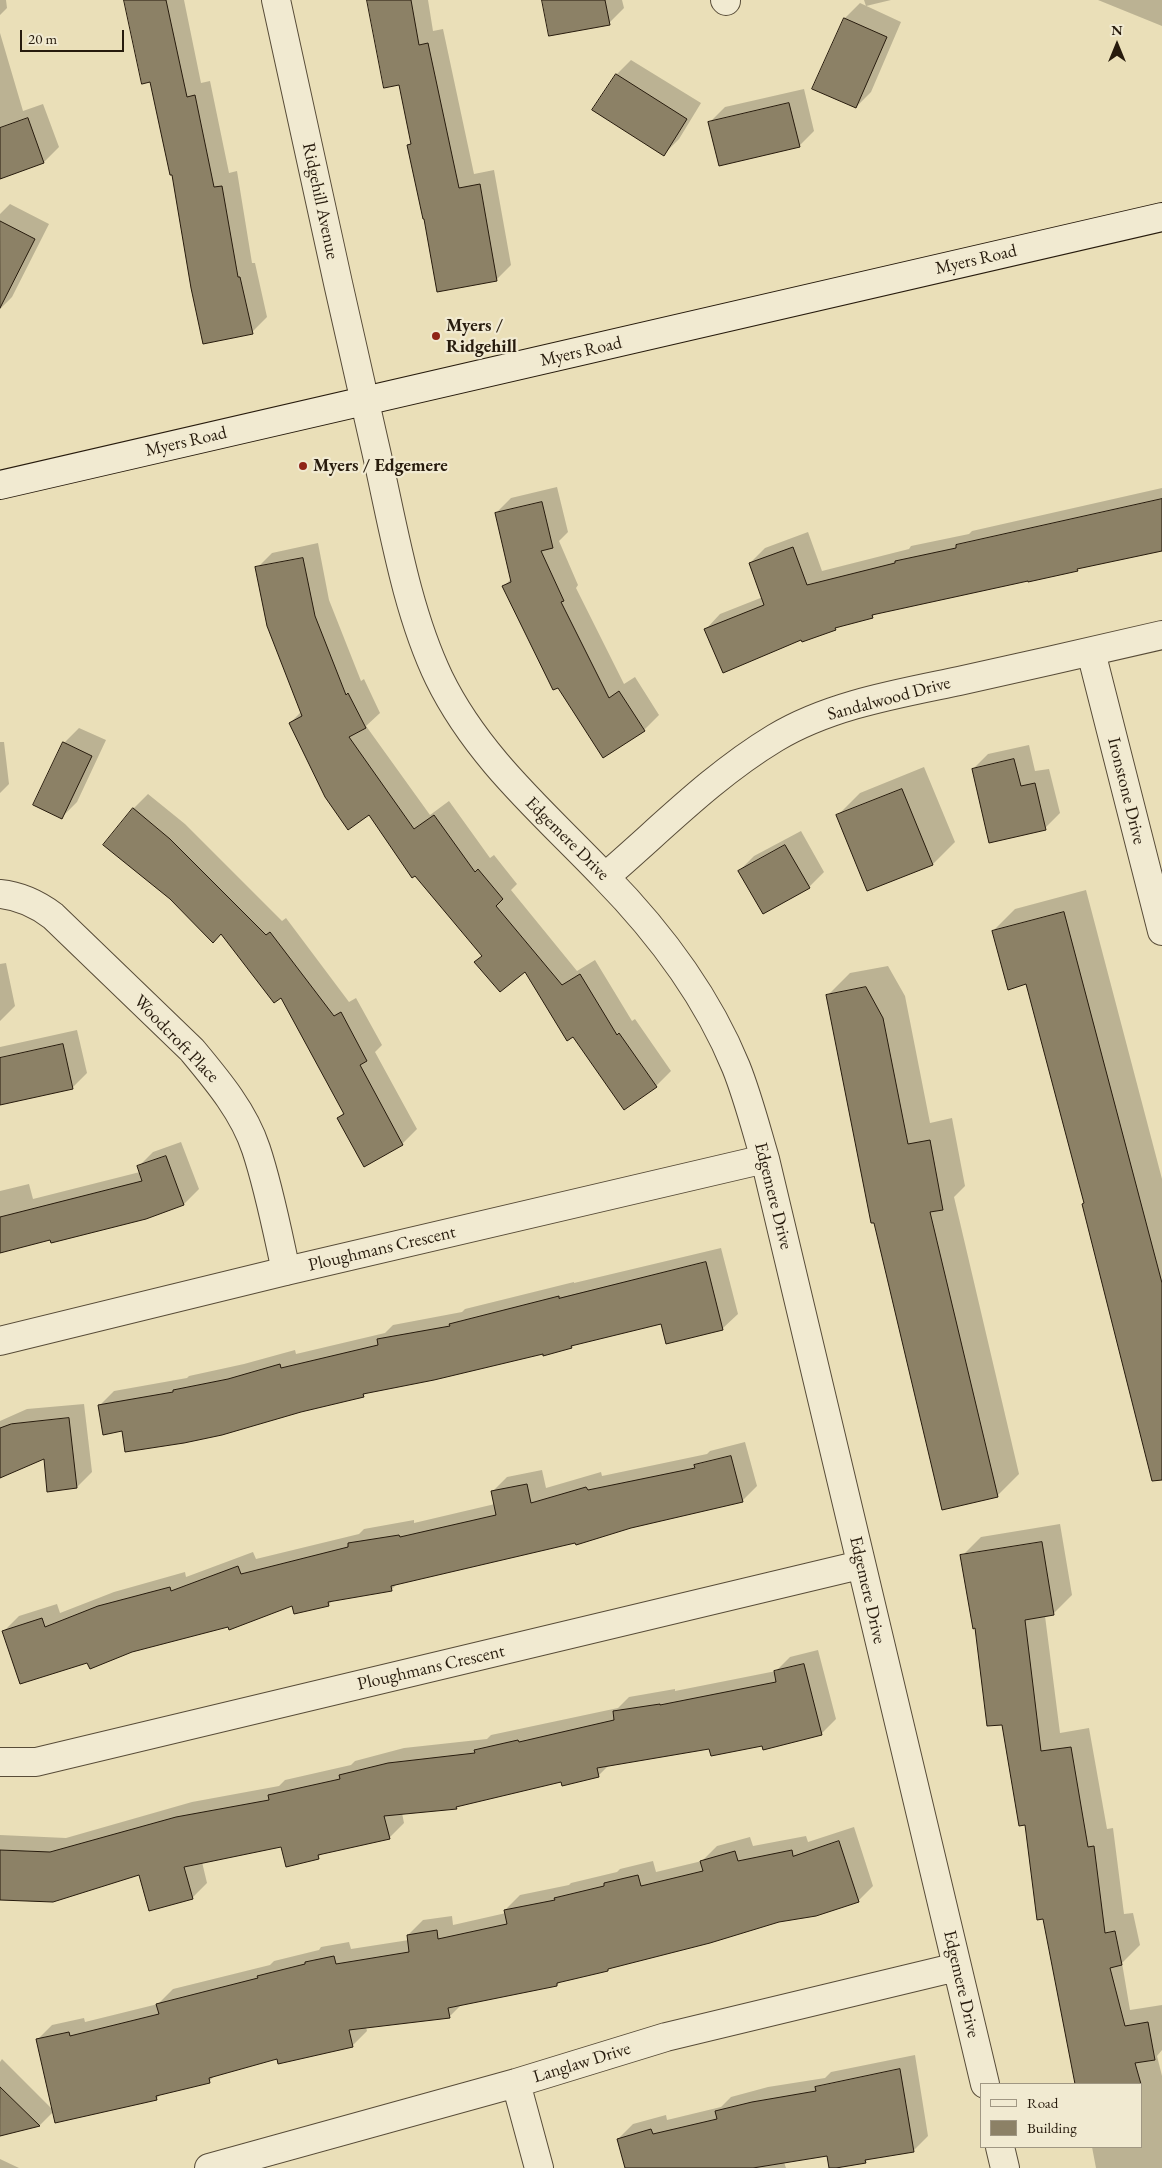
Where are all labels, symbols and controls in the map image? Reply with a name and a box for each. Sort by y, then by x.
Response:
scale bar [22,20,126,52]
north arrow [1092,20,1142,70]
text: N [1111,21,1123,39]
text: 20 m [28,29,57,48]
street label: Ridgehill Avenue [297,141,343,261]
street label: Myers Road [933,240,1019,280]
place label: Myers / Ridgehill [446,315,517,358]
marker: Myers / Ridgehill [430,330,442,342]
street label: Myers Road [538,332,624,372]
street label: Myers Road [143,422,229,462]
place label: Myers / Edgemere [313,455,448,477]
marker: Myers / Edgemere [297,460,309,472]
street label: Sandalwood Drive [825,672,953,726]
street label: Ironstone Drive [1102,735,1150,847]
street label: Edgemere Drive [521,793,613,885]
street label: Woodcroft Place [129,990,223,1088]
street label: Edgemere Drive [749,1140,797,1252]
street label: Ploughmans Crescent [306,1222,458,1276]
street label: Edgemere Drive [844,1534,890,1646]
street label: Ploughmans Crescent [355,1641,507,1695]
street label: Edgemere Drive [938,1928,984,2040]
street label: Langlaw Drive [531,2038,633,2088]
legend [980,2083,1142,2148]
text: Road [1027,2093,1058,2112]
text: Building [1027,2118,1077,2137]

